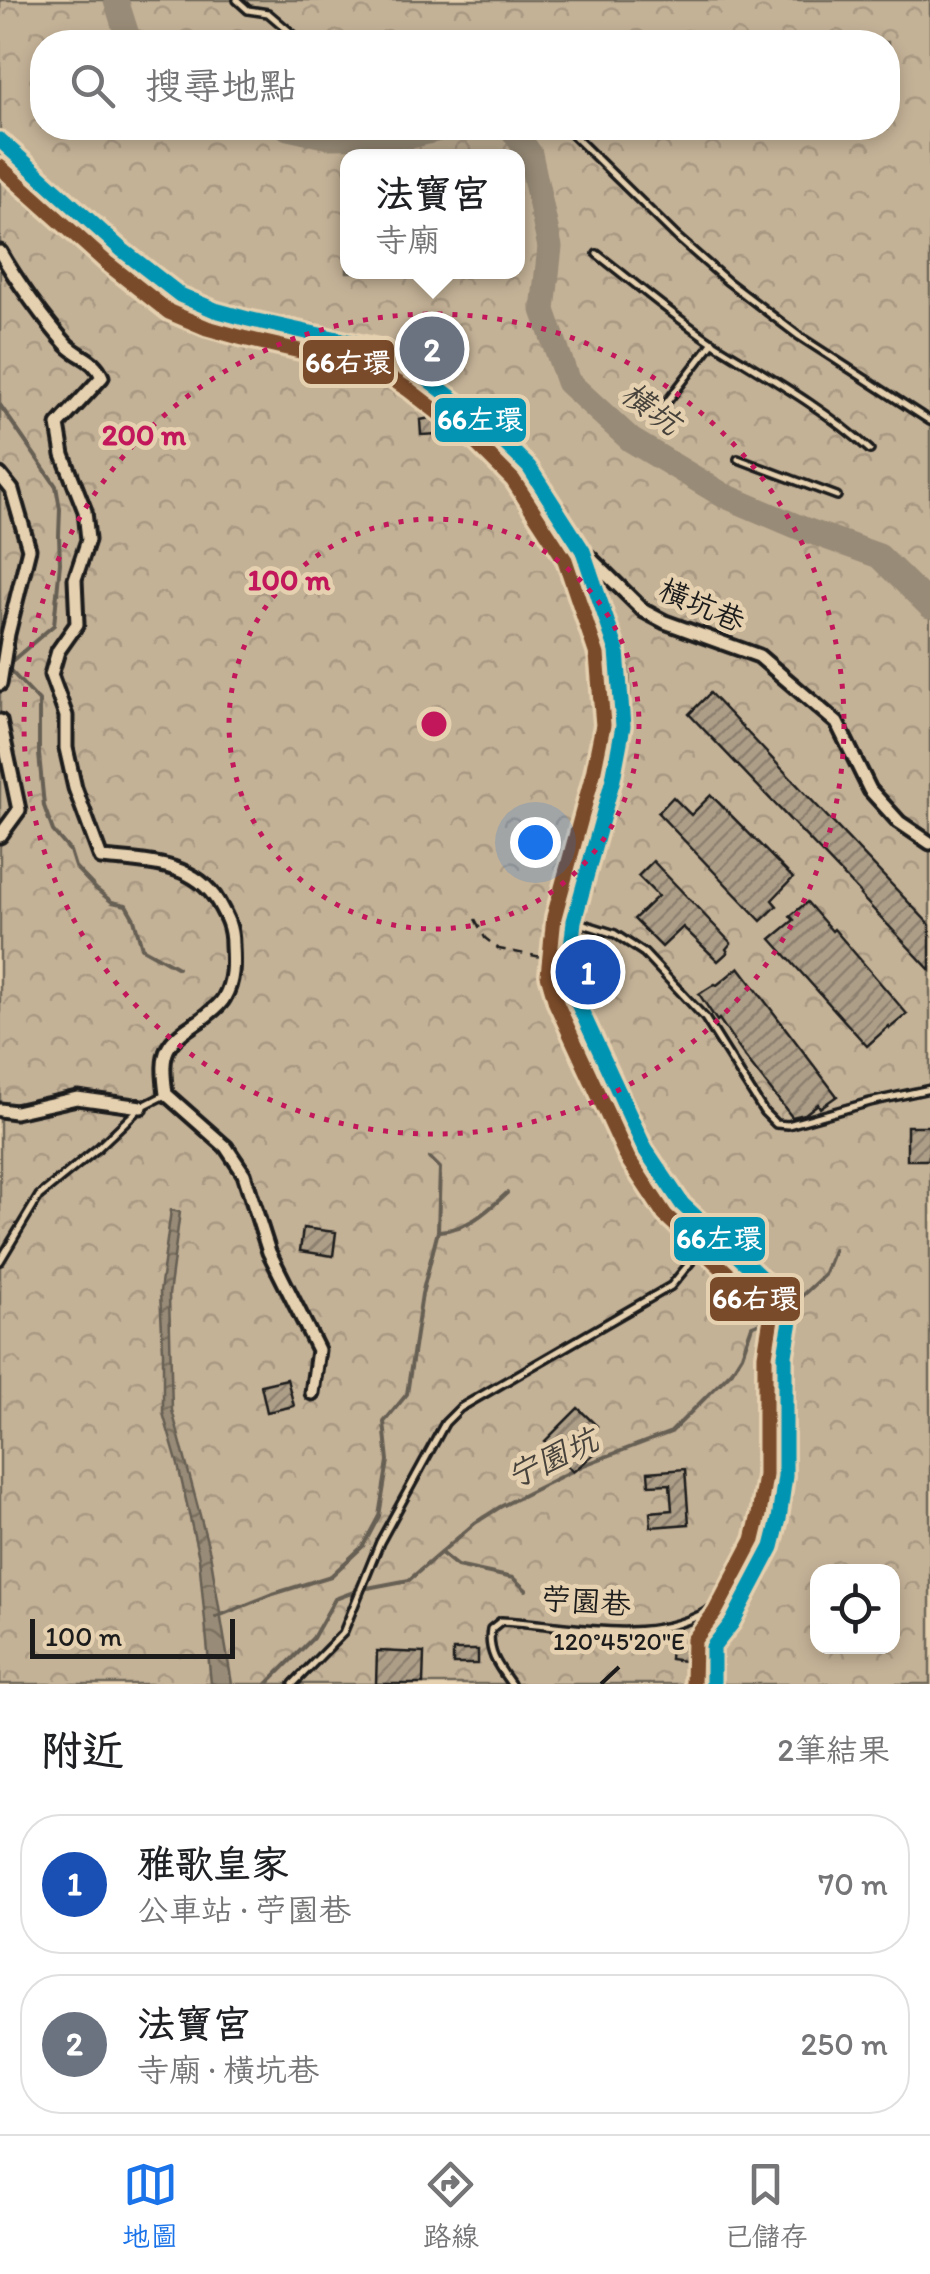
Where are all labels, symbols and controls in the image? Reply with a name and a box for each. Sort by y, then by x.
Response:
search box [30,30,900,140]
icon: search [65,58,120,113]
text: 搜尋地點 [145,63,297,109]
popup [340,149,525,279]
text: 法寶宮 [375,171,490,217]
text: 寺廟 [375,221,440,259]
pin: 2 [400,312,464,386]
line badge: 66右環 [301,338,396,386]
text: 66右環 [305,345,392,379]
water label: 橫坑 [614,374,690,444]
line badge: 66左環 [433,396,528,444]
text: 66左環 [437,402,524,436]
text: 200 m [102,416,187,453]
text: 100 m [248,561,331,598]
street label: 橫坑巷 [653,570,751,640]
centre of rings [416,706,452,742]
your location [510,817,561,868]
pin: 1 [556,934,620,1010]
line badge: 66左環 [672,1215,767,1263]
text: 66左環 [676,1221,763,1255]
line badge: 66右環 [708,1275,802,1323]
text: 66右環 [712,1281,799,1315]
water label: 宁園坑 [500,1419,606,1496]
map controls [810,1564,900,1654]
button: locate [810,1564,900,1654]
street label: 苧園巷 [540,1579,632,1623]
scale bar [30,1614,235,1658]
text: 100 m [45,1619,122,1653]
text: 120°45'20"E [553,1626,685,1656]
text: 附近 [40,1725,124,1776]
text: 2筆結果 [777,1731,890,1769]
text: 雅歌皇家 [137,1841,289,1887]
text: 1 [67,1865,82,1903]
text: 70 m [818,1865,888,1903]
text: 公車站 · 苧園巷 [137,1891,351,1929]
text: 法寶宮 [137,2001,251,2047]
text: 2 [66,2025,83,2063]
text: 250 m [801,2025,888,2063]
text: 寺廟 · 橫坑巷 [137,2051,319,2089]
tab: 地圖 [122,2157,178,2254]
tab: 路線 [423,2157,479,2254]
tab: 已儲存 [724,2157,808,2254]

